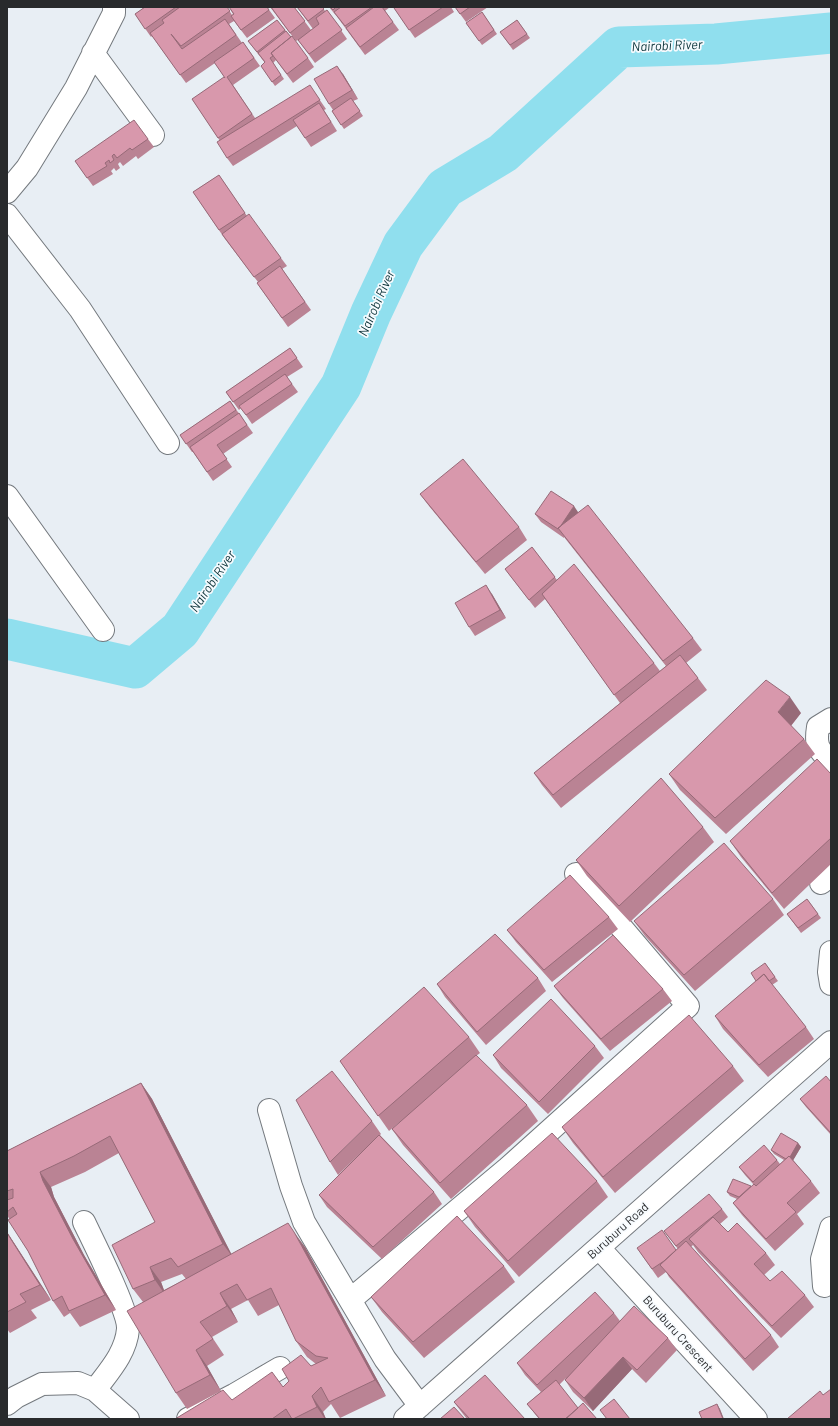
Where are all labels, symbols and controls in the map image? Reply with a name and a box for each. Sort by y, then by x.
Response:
water label: Nairobi River [631,36,703,54]
water label: Nairobi River [354,267,398,339]
water label: Nairobi River [186,547,239,615]
street label: Buruburu Road [584,1199,651,1261]
street label: Buruburu Crescent [641,1292,717,1374]

